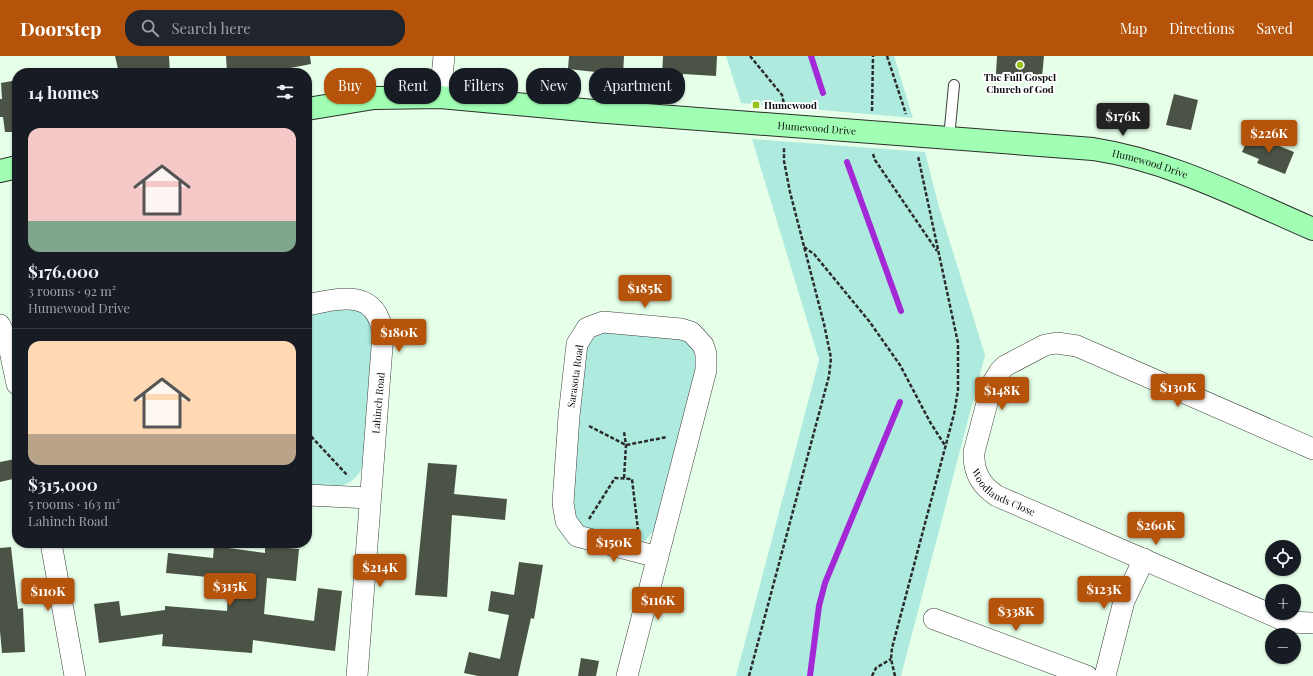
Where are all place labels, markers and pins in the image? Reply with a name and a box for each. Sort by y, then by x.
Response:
marker: The Full Gospel Church of God [1015,60,1025,70]
place label: The Full Gospel Church of God [984,70,1056,96]
place label: Humewood [764,98,817,112]
marker: Humewood [751,100,761,110]
pin: $176K [1095,103,1151,137]
pin: $226K [1241,120,1297,154]
pin: $185K [617,275,673,309]
pin: $180K [371,319,427,353]
pin: $130K [1150,374,1206,408]
pin: $148K [974,377,1030,411]
pin: $260K [1128,512,1184,546]
pin: $150K [586,529,642,563]
pin: $214K [352,554,408,588]
pin: $315K [202,573,258,607]
pin: $123K [1076,576,1132,610]
pin: $110K [20,578,76,612]
pin: $116K [630,587,686,621]
pin: $338K [988,598,1044,632]

